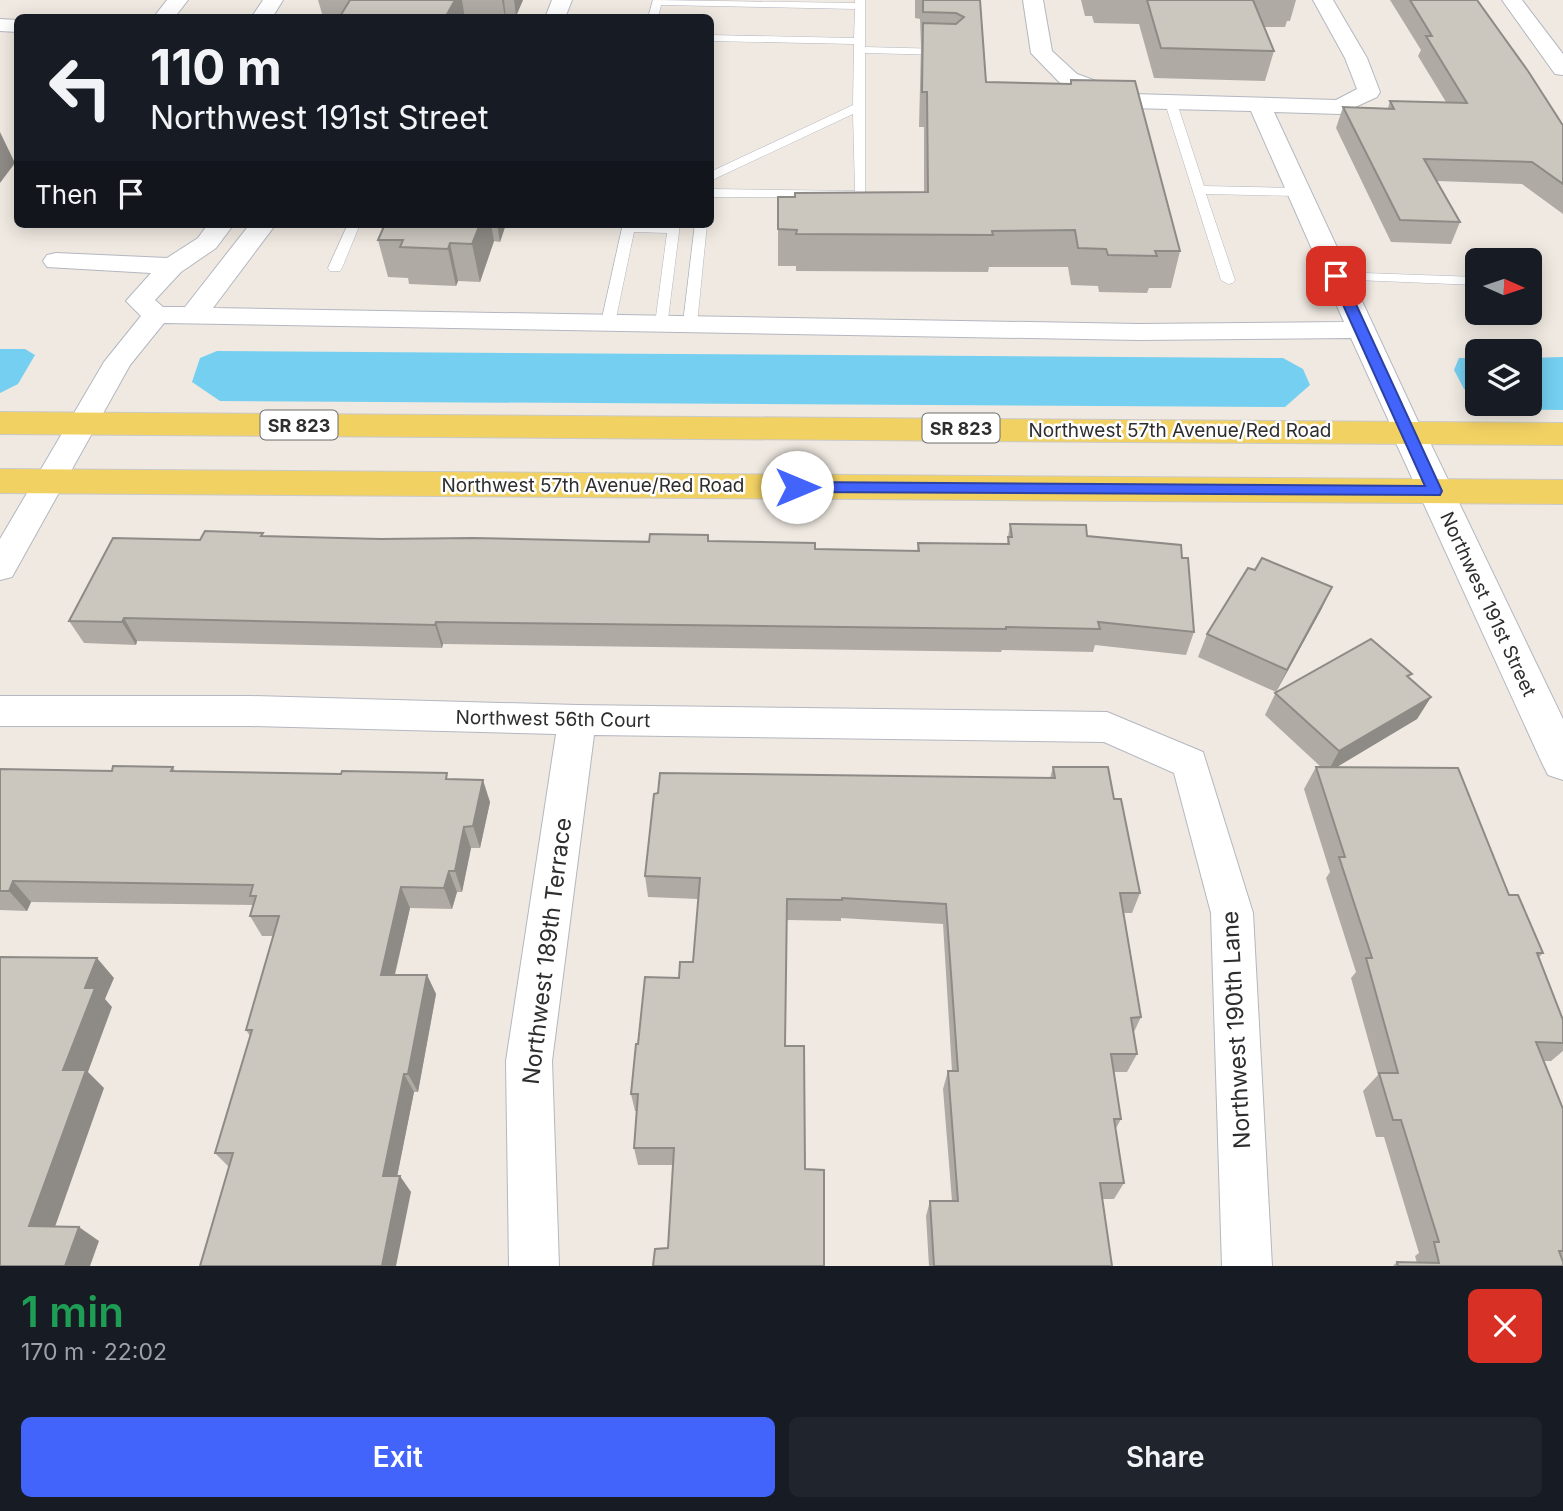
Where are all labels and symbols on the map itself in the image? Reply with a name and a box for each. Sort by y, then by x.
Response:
pin [1306,246,1366,306]
north arrow [1465,248,1542,326]
road number: SR 823 [260,410,338,440]
road number: SR 823 [922,414,1000,442]
street label: Northwest 57th Avenue/Red Road [1029,419,1332,442]
position arrow [760,450,834,524]
street label: Northwest 57th Avenue/Red Road [442,474,745,497]
street label: Northwest 191st Street [1435,508,1541,700]
street label: Northwest 56th Court [455,706,651,732]
street label: Northwest 189th Terrace [517,816,577,1086]
street label: Northwest 190th Lane [1216,910,1256,1150]

